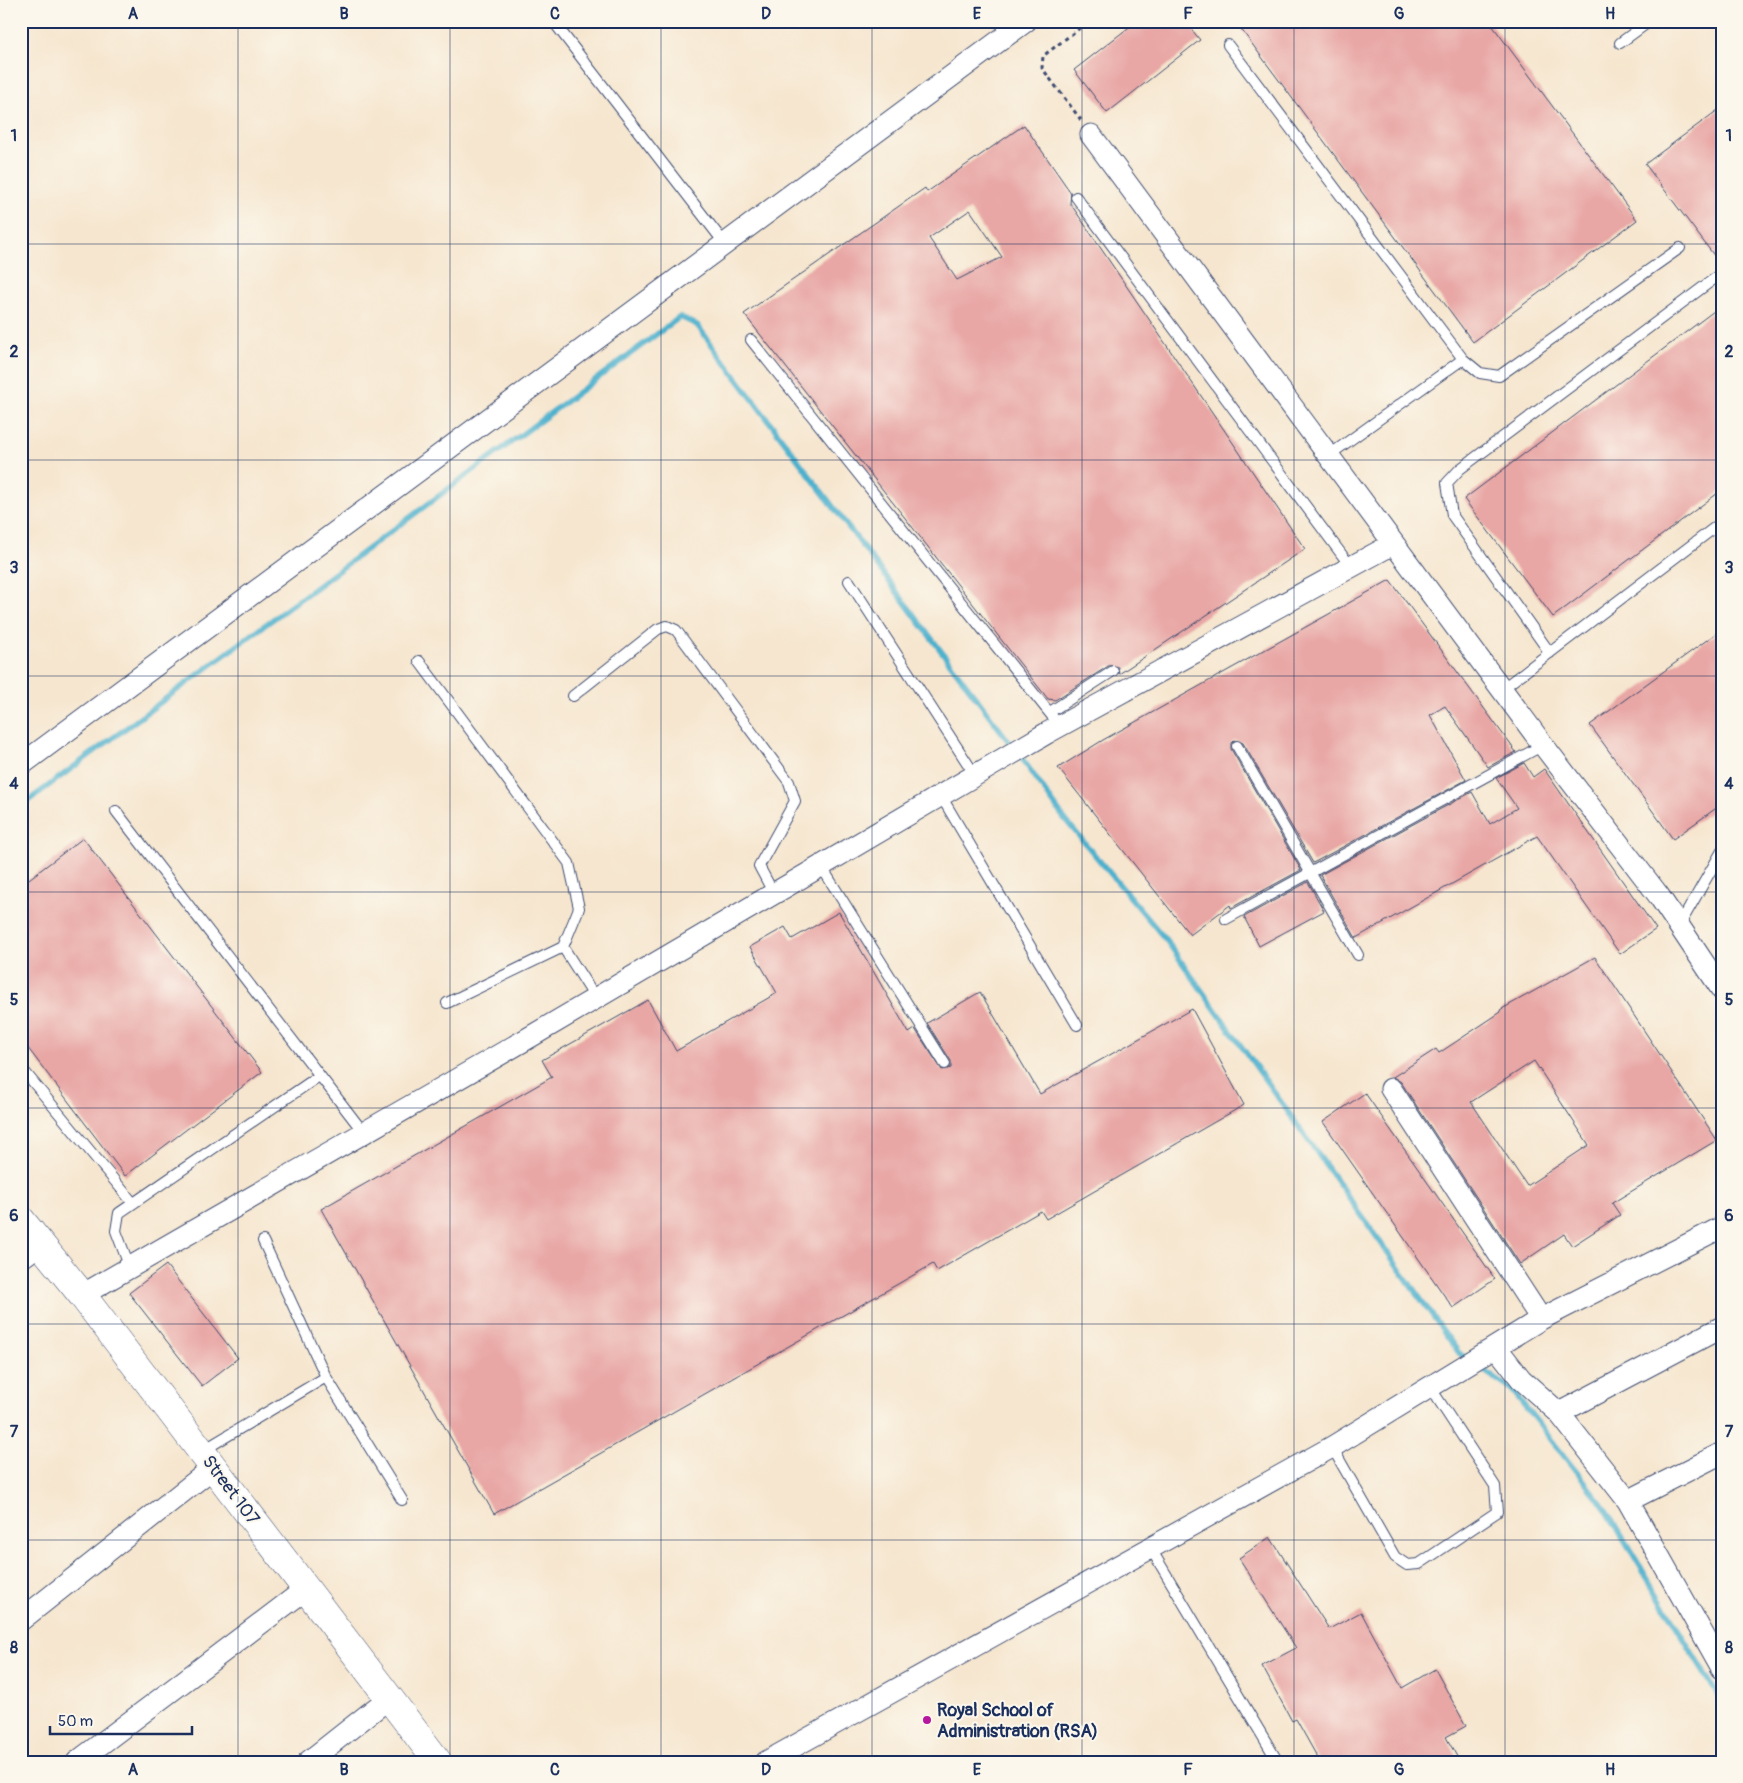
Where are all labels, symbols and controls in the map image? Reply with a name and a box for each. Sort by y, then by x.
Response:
text: A [128,4,139,24]
text: B [339,4,349,24]
text: C [550,4,560,24]
text: D [761,4,771,24]
text: E [973,4,982,24]
text: F [1183,4,1193,24]
text: G [1394,4,1405,24]
text: H [1605,4,1615,24]
text: 1 [11,126,17,146]
text: 1 [1726,126,1732,146]
text: 2 [10,342,19,362]
text: 2 [1725,342,1734,362]
text: 3 [10,558,19,578]
text: 3 [1725,558,1734,578]
text: 4 [9,774,19,794]
text: 4 [1724,774,1734,794]
text: 5 [10,990,19,1010]
text: 5 [1725,990,1734,1010]
text: 6 [9,1206,19,1226]
text: 6 [1724,1206,1734,1226]
text: 7 [10,1422,19,1442]
text: 7 [1725,1422,1734,1442]
street label: Street 107 [197,1451,265,1530]
text: 8 [10,1638,18,1658]
text: 8 [1725,1638,1733,1658]
place label: Royal School of Administration (RSA) [937,1699,1098,1743]
scale bar [50,1703,192,1735]
text: 50 m [58,1712,93,1731]
marker: Royal School of Administration (RSA) [921,1714,933,1726]
text: A [128,1760,139,1780]
text: B [339,1760,349,1780]
text: C [550,1760,560,1780]
text: D [761,1760,771,1780]
text: E [973,1760,982,1780]
text: F [1183,1760,1193,1780]
text: G [1394,1760,1405,1780]
text: H [1605,1760,1615,1780]

